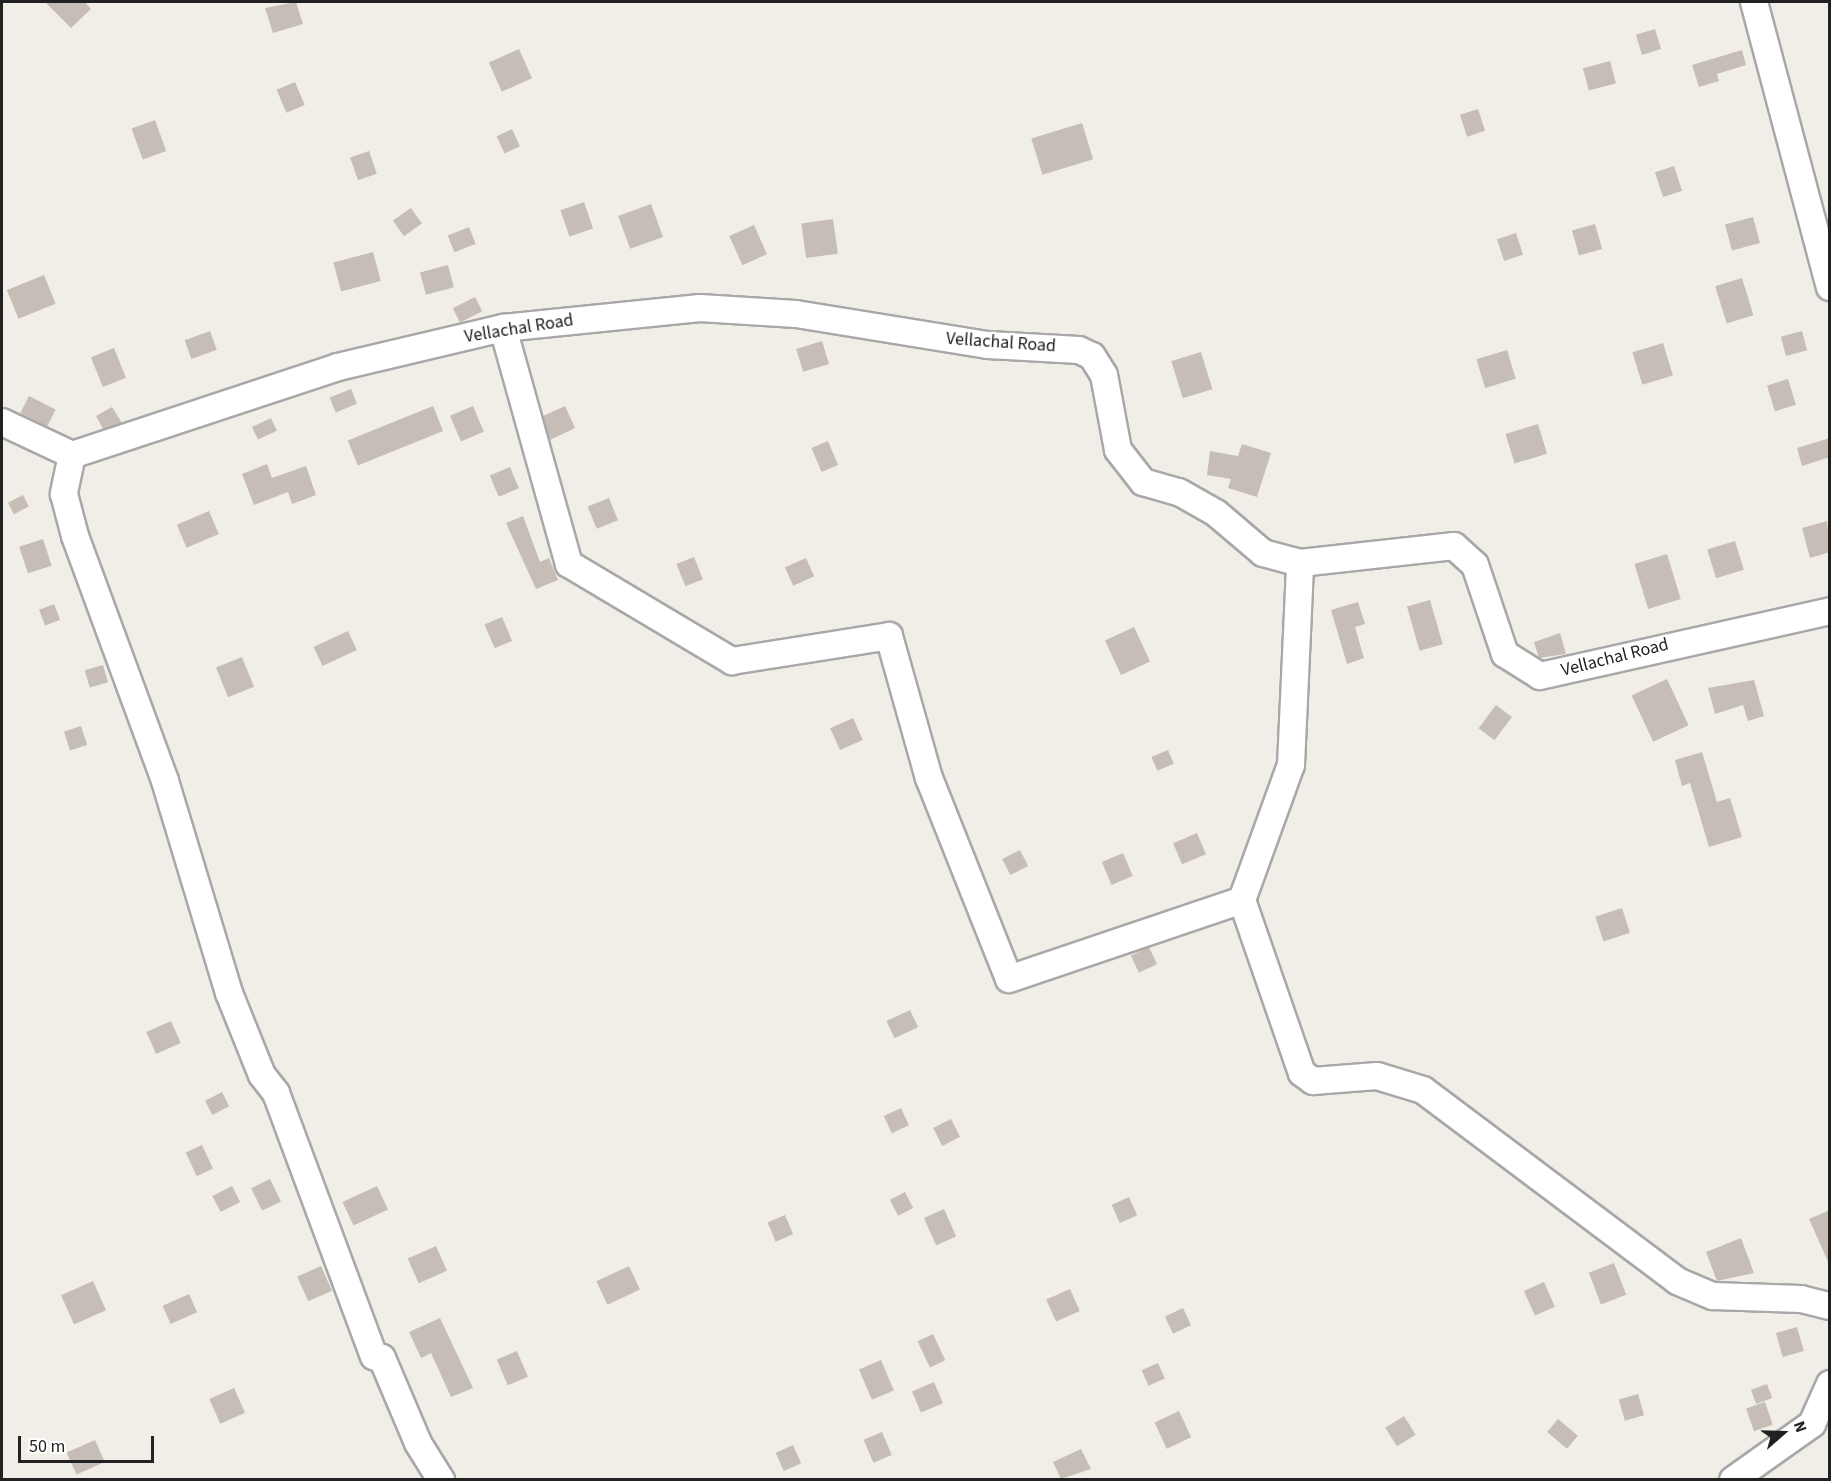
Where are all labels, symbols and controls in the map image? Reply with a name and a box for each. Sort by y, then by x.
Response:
street label: Vellachal Road [463,310,575,348]
street label: Vellachal Road [945,328,1057,358]
street label: Vellachal Road [1559,634,1671,682]
north arrow [1753,1403,1813,1463]
text: N [1788,1418,1812,1436]
scale bar [21,1424,158,1462]
text: 50 m [29,1434,65,1459]

